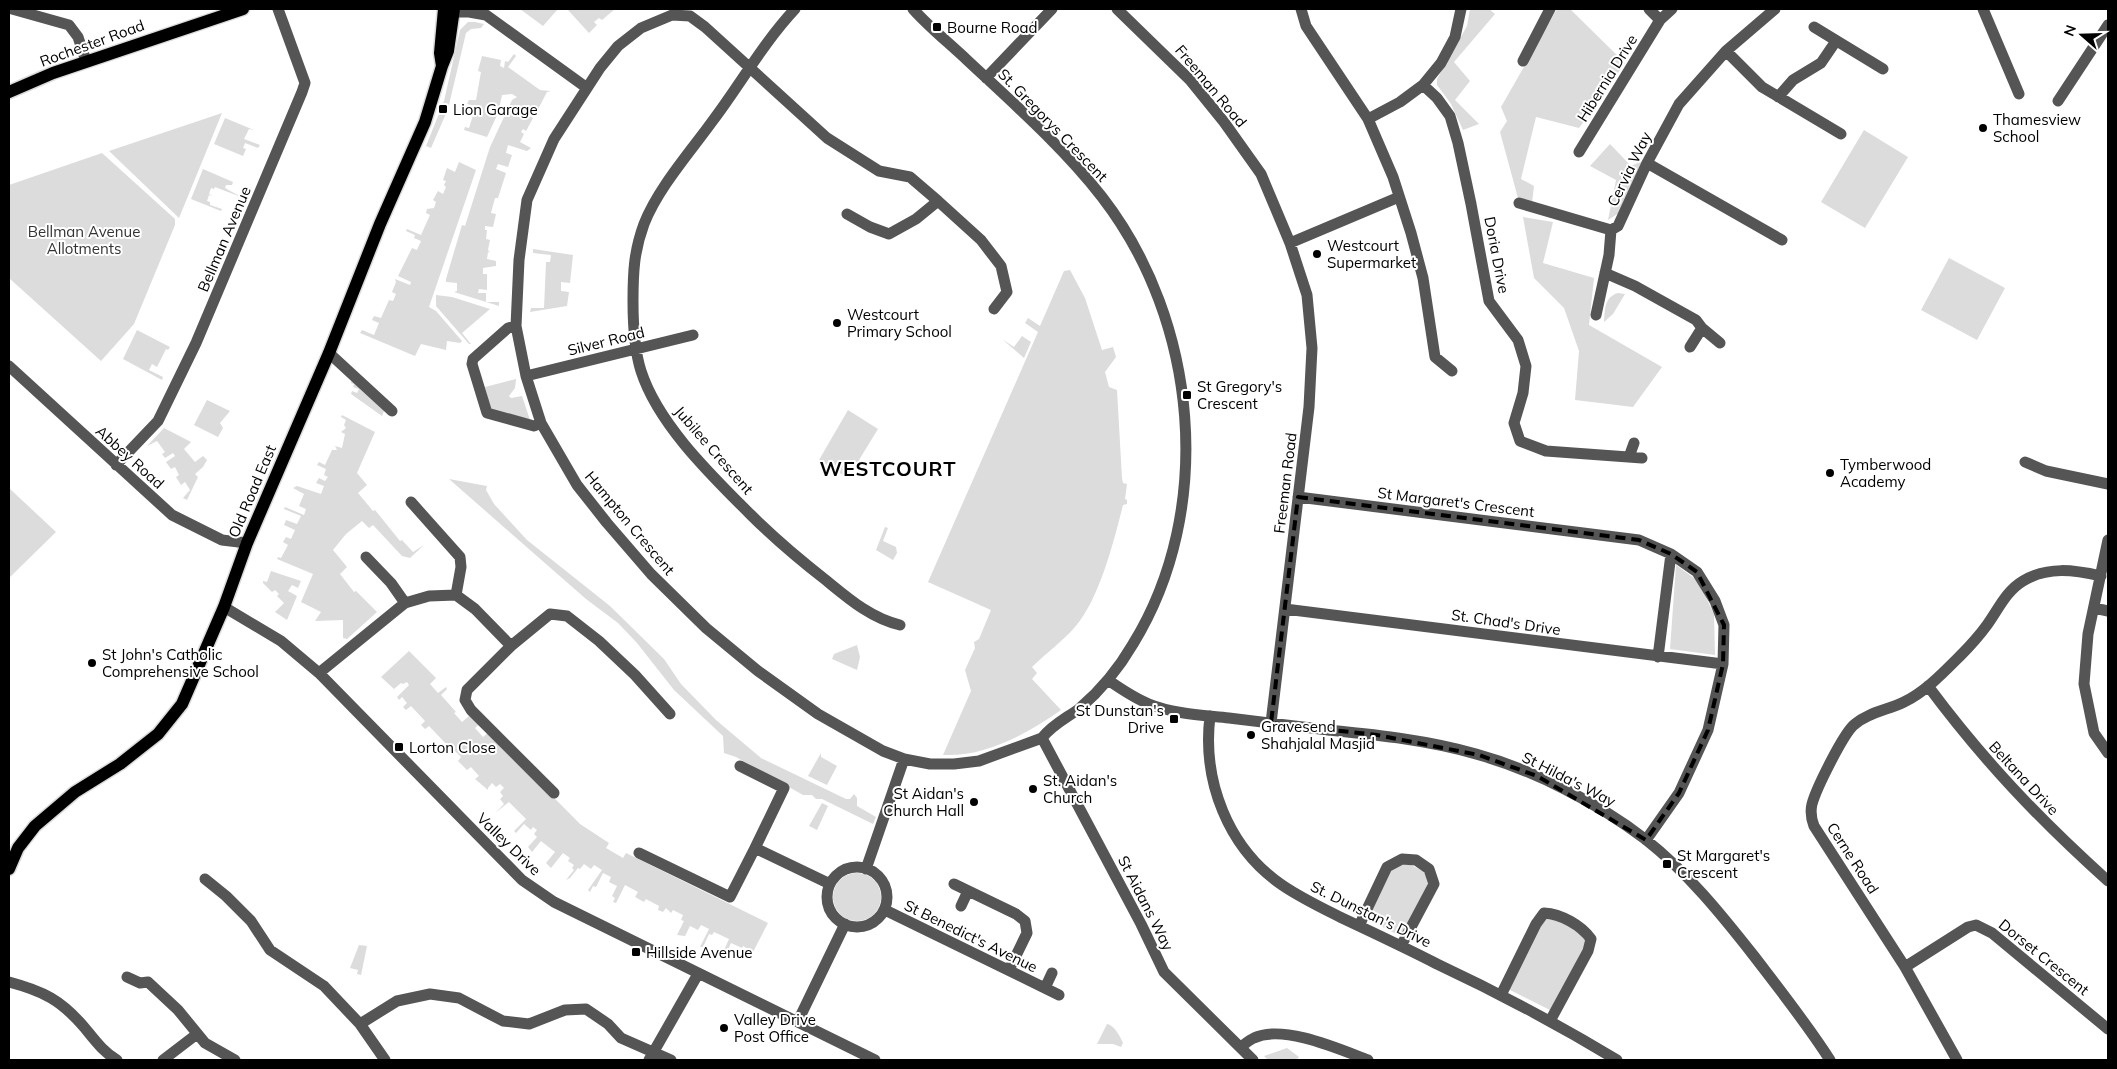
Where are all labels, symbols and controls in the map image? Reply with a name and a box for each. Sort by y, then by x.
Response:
north arrow [2057,10,2107,60]
street label: Rochester Road [37,15,147,71]
place label: Bourne Road [947,18,1038,37]
marker: Bourne Road [931,21,943,33]
text: N [2060,23,2080,39]
street label: Hibernia Drive [1573,31,1641,125]
street label: Freeman Road [1171,41,1251,131]
street label: St. Gregorys Crescent [994,64,1112,186]
place label: Lion Garage [453,100,538,119]
marker: Lion Garage [437,103,449,115]
place label: Thamesview School [1993,110,2081,146]
marker: Thamesview School [1977,122,1989,134]
street label: Cervia Way [1603,128,1655,210]
street label: Bellman Avenue [193,183,255,295]
street label: Doria Drive [1480,215,1514,295]
park label: Bellman Avenue Allotments [28,222,140,258]
place label: Westcourt Supermarket [1327,236,1416,272]
marker: Westcourt Supermarket [1311,248,1323,260]
place label: Westcourt Primary School [847,305,952,341]
marker: Westcourt Primary School [831,317,843,329]
street label: Silver Road [566,322,646,360]
place label: St Gregory's Crescent [1197,377,1282,413]
marker: St Gregory's Crescent [1181,389,1193,401]
street label: Jubilee Crescent [671,402,757,498]
street label: Abbey Road [92,421,168,493]
street label: Freeman Road [1269,431,1301,535]
street label: Old Road East [224,442,280,540]
place label: Tymberwood Academy [1840,455,1931,491]
district label: WESTCOURT [819,456,957,481]
street label: Hampton Crescent [581,467,679,579]
marker: Tymberwood Academy [1824,467,1836,479]
street label: St Margaret's Crescent [1377,483,1535,521]
street label: St. Chad's Drive [1450,605,1562,639]
place label: St John's Catholic Comprehensive School [102,645,259,681]
marker: St John's Catholic Comprehensive School [86,657,98,669]
place label: St Dunstan's Drive [1076,701,1164,737]
marker: St Dunstan's Drive [1168,713,1180,725]
place label: Gravesend Shahjalal Masjid [1261,717,1375,753]
marker: Gravesend Shahjalal Masjid [1245,729,1257,741]
street label: Beltana Drive [1985,737,2063,819]
place label: Lorton Close [409,738,496,757]
marker: Lorton Close [393,741,405,753]
street label: St Hilda's Way [1519,747,1619,811]
place label: St. Aidan's Church [1043,771,1117,807]
marker: St. Aidan's Church [1027,783,1039,795]
place label: St Aidan's Church Hall [883,784,964,820]
marker: St Aidan's Church Hall [968,796,980,808]
street label: Valley Drive [473,809,545,879]
street label: Cerne Road [1823,819,1883,897]
place label: St Margaret's Crescent [1677,846,1770,882]
street label: St Aidans Way [1114,852,1178,954]
marker: St Margaret's Crescent [1661,858,1673,870]
street label: St. Dunstan's Drive [1307,877,1435,951]
street label: St Benedict's Avenue [901,895,1041,977]
street label: Dorset Crescent [1995,915,2093,999]
place label: Hillside Avenue [646,943,753,962]
marker: Hillside Avenue [630,946,642,958]
place label: Valley Drive Post Office [734,1010,816,1046]
marker: Valley Drive Post Office [718,1022,730,1034]

